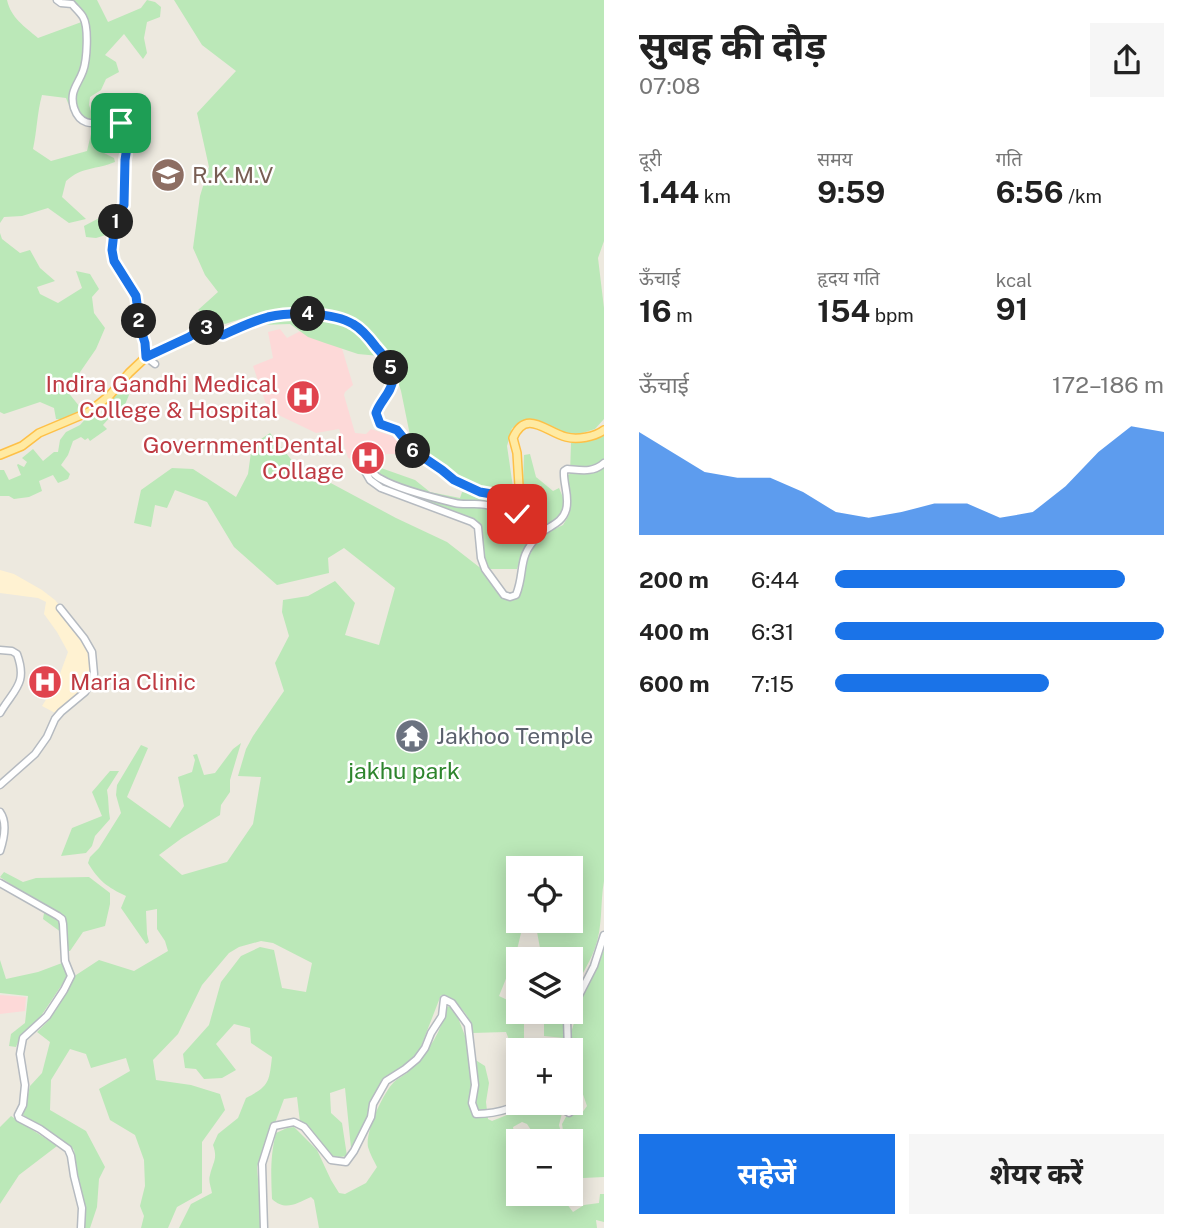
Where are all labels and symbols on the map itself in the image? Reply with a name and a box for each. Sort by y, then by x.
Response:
pin [91,93,151,153]
school or university icon: R.K.M.V [149,156,187,194]
place label: R.K.M.V [192,161,274,188]
pin: 1 [99,204,134,240]
pin: 4 [290,296,326,332]
pin: 2 [122,304,156,338]
pin: 3 [190,310,224,346]
pin: 5 [374,350,408,386]
place label: Indira Gandhi Medical College & Hospital [46,370,278,423]
hospital icon: Indira Gandhi Medical College & Hospital [284,378,322,416]
place label: GovernmentDental Collage [143,431,344,484]
pin: 6 [396,434,430,468]
hospital icon: GovernmentDental Collage [349,439,387,477]
pin [487,484,547,544]
hospital icon: Maria Clinic [26,663,64,701]
place label: Maria Clinic [70,668,196,695]
temple icon: Jakhoo Temple [393,717,431,755]
place label: Jakhoo Temple [436,722,593,749]
park label: jakhu park [347,757,460,784]

